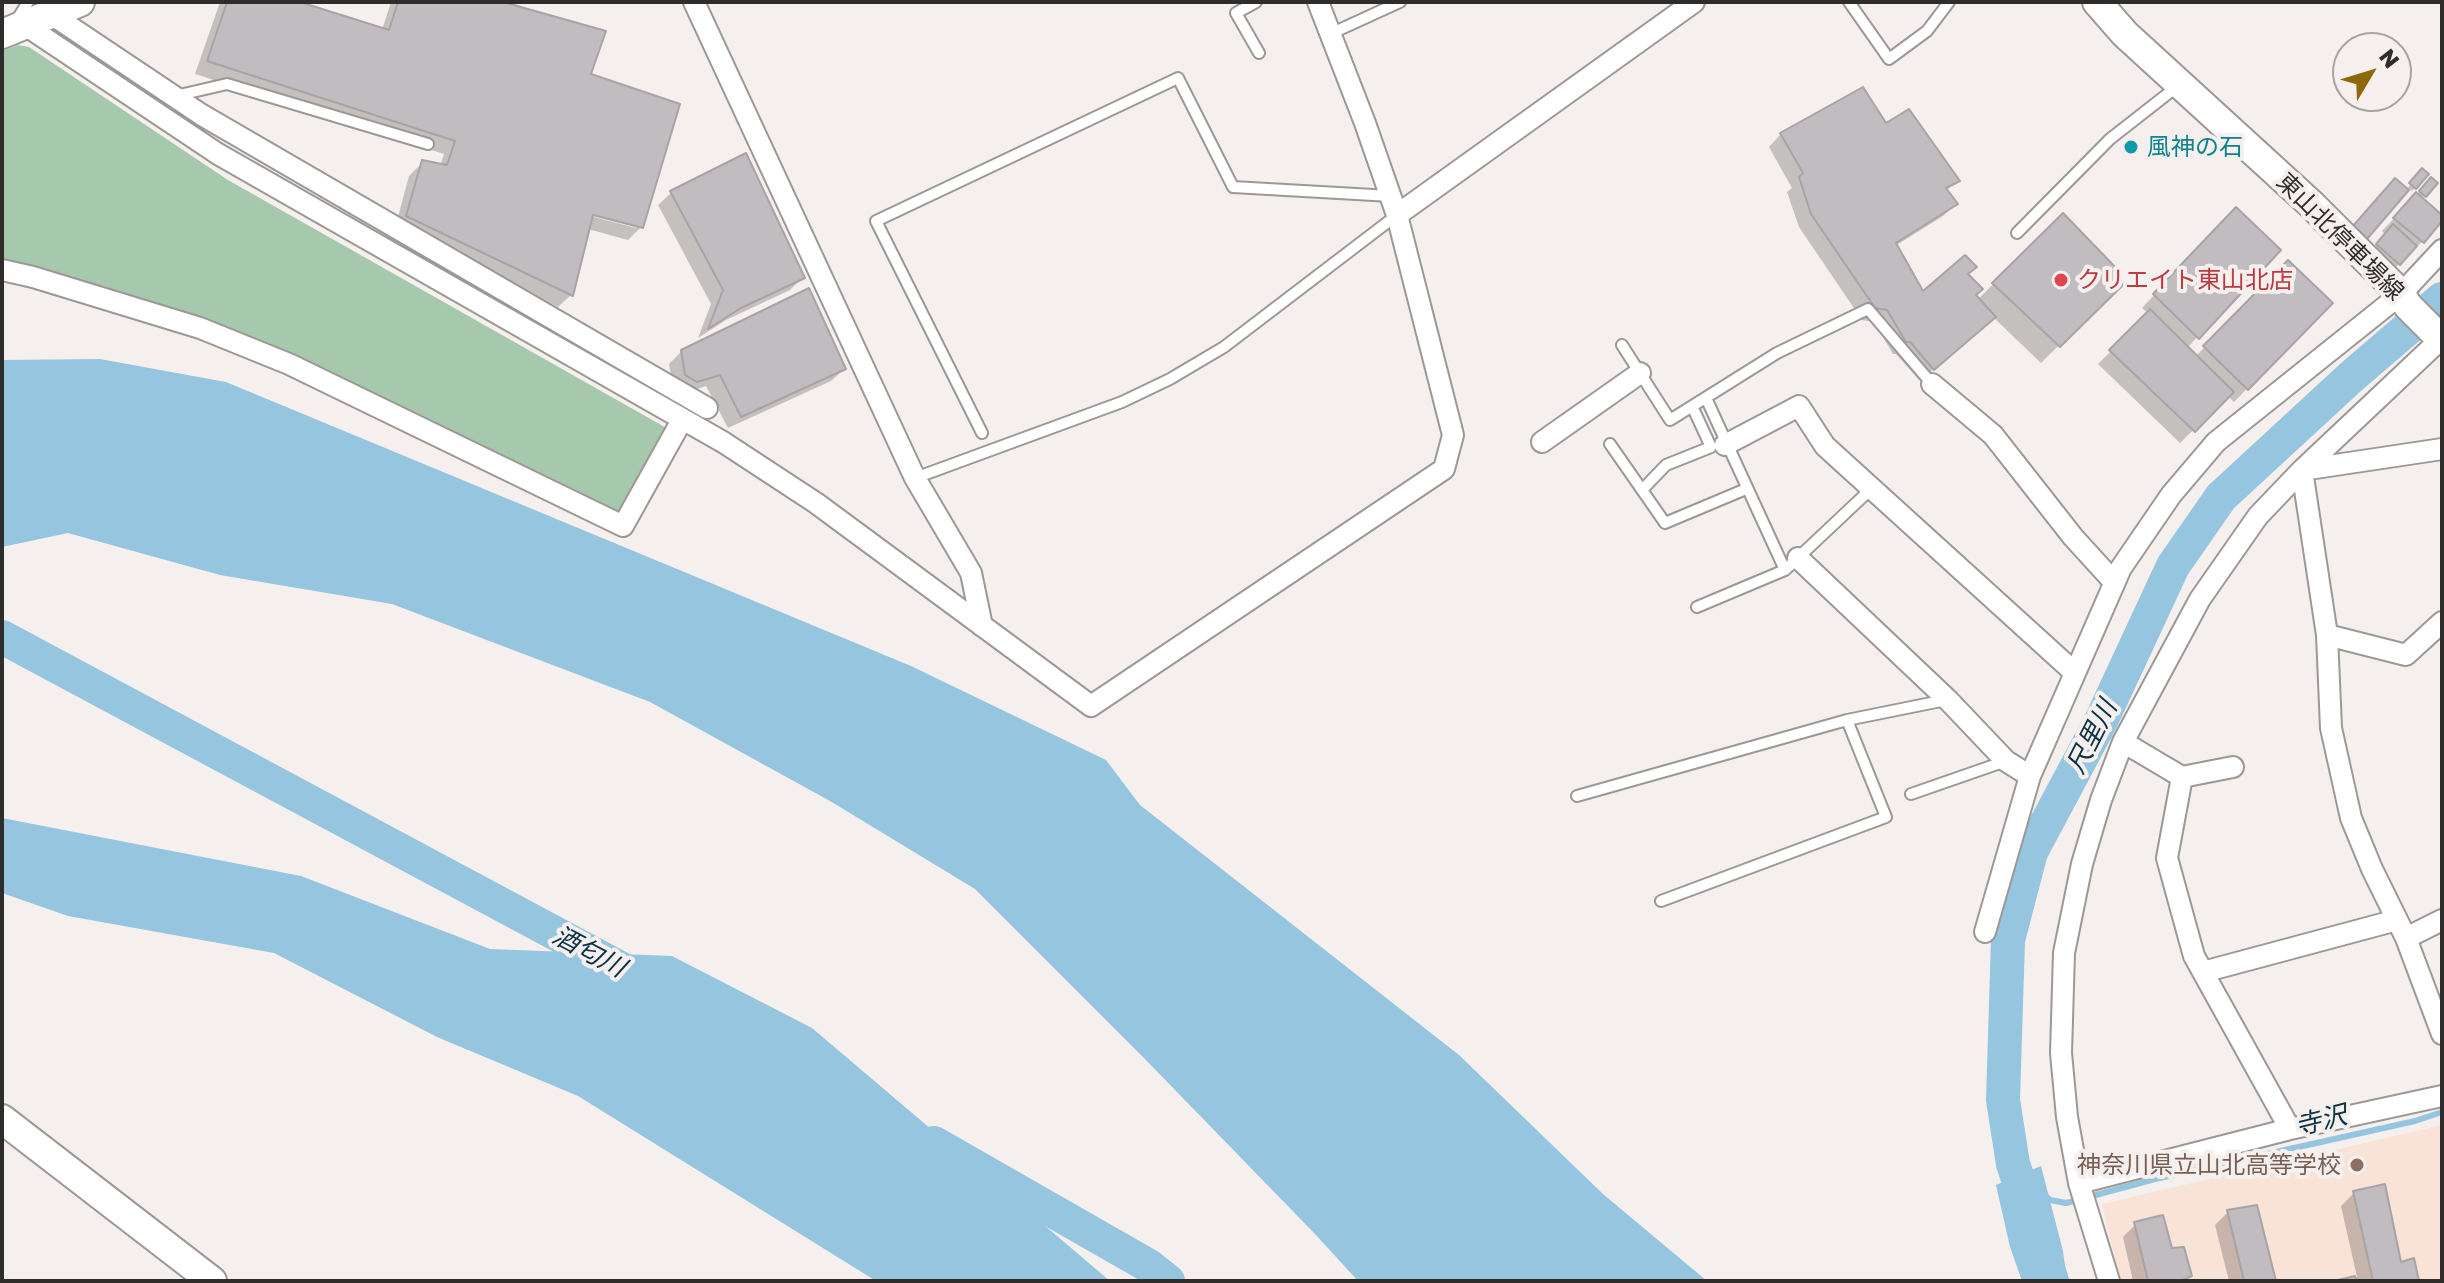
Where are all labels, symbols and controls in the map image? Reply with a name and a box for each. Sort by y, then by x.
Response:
north arrow [2332,32,2412,112]
text: N [2374,43,2406,73]
place label: 風神の石 [2147,133,2243,161]
marker: 風神の石 [2122,138,2140,156]
street label: 東山北停車場線 [2270,167,2410,307]
place label: クリエイト東山北店 [2077,266,2293,294]
marker: クリエイト東山北店 [2052,271,2070,289]
water label: 尺里川 [2060,695,2124,779]
water label: 酒匂川 [547,920,631,984]
water label: 寺沢 [2292,1100,2350,1142]
place label: 神奈川県立山北高等学校 [2077,1151,2341,1179]
marker: 神奈川県立山北高等学校 [2348,1156,2366,1174]

